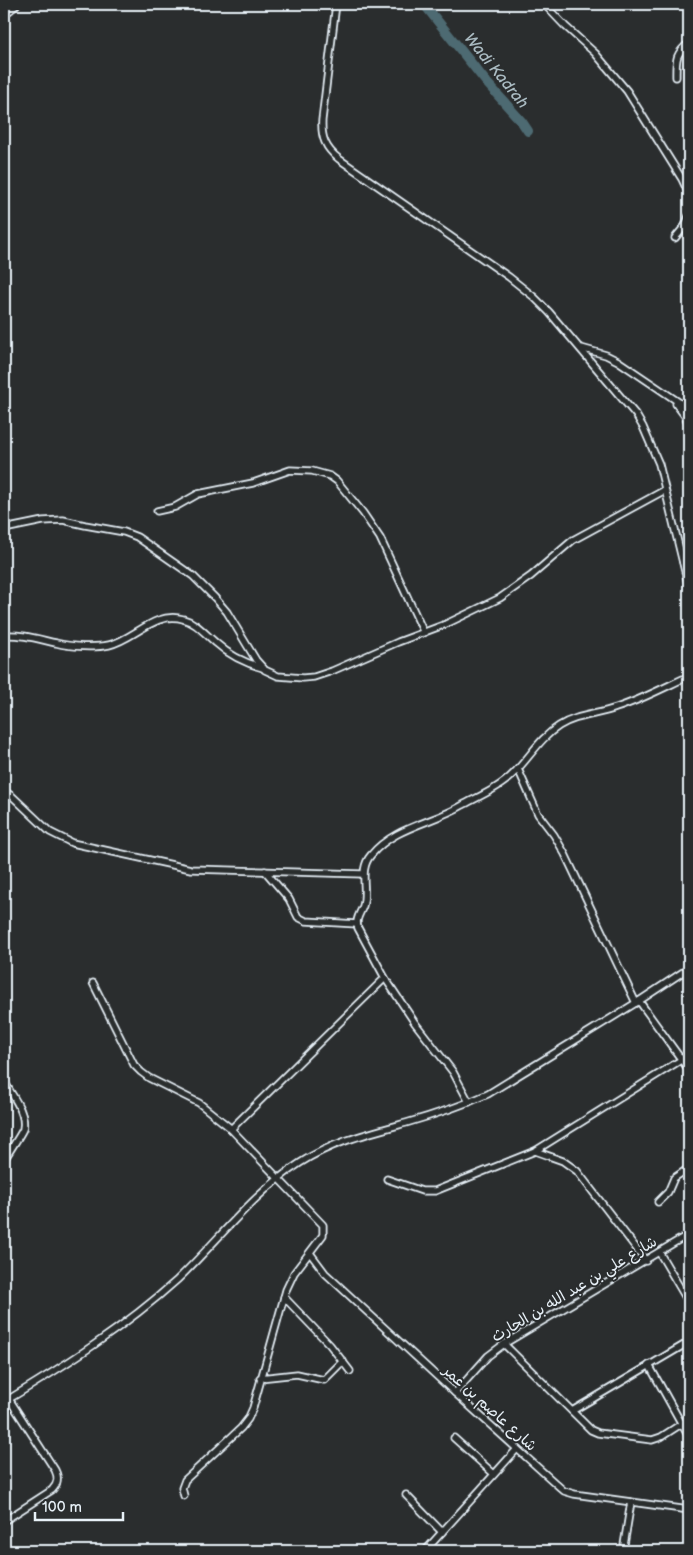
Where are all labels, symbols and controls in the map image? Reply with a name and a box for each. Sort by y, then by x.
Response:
water label: Wadi Kadrah [460,29,532,113]
street label: شارع علي بن عبد الله بن الحارث [488,1232,662,1349]
street label: شارع عاصم بن عمر [436,1360,541,1457]
scale bar [35,1490,122,1522]
text: 100 m [42,1498,82,1517]

